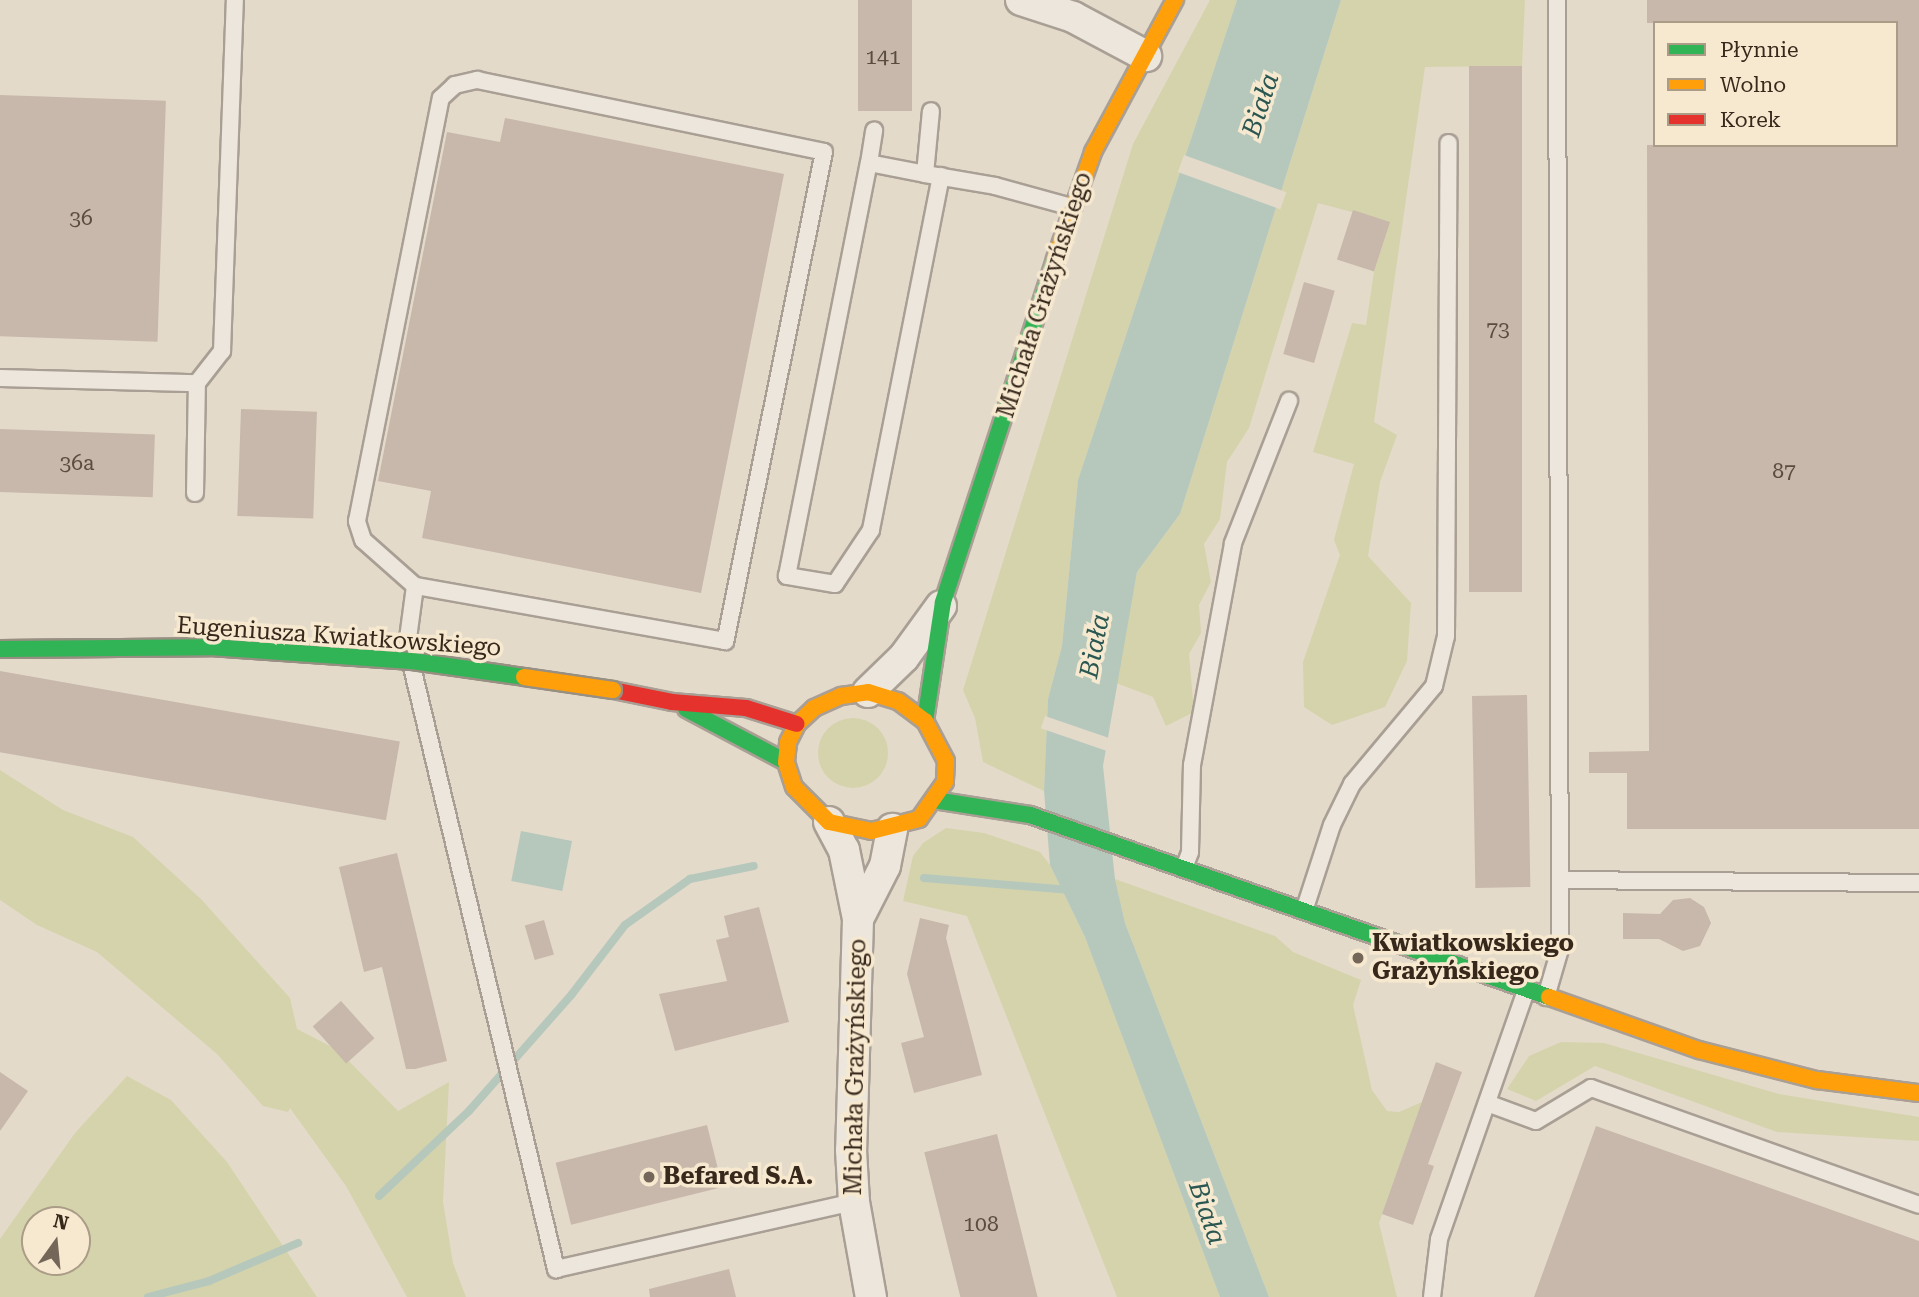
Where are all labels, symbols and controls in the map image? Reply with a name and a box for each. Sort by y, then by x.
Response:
legend [1653,21,1898,147]
text: Płynnie [1720,38,1799,62]
house number: 141 [865,44,901,70]
water label: Biała [1236,69,1286,141]
text: Wolno [1720,73,1786,97]
text: Korek [1720,108,1781,132]
street label: Michała Grażyńskiego [992,168,1098,422]
house number: 36 [69,205,93,231]
house number: 73 [1486,316,1510,342]
house number: 36a [60,450,94,476]
house number: 87 [1772,458,1796,484]
street label: Eugeniusza Kwiatkowskiego [176,611,502,663]
water label: Biała [1073,611,1117,681]
place label: Kwiatkowskiego Grażyńskiego [1372,930,1574,986]
street label: Michała Grażyńskiego [839,938,873,1196]
marker: Kwiatkowskiego Grażyńskiego [1350,950,1366,966]
place label: Befared S.A. [663,1163,813,1191]
marker: Befared S.A. [641,1169,657,1185]
water label: Biała [1182,1177,1232,1249]
north arrow [21,1206,91,1276]
text: N [51,1209,71,1235]
house number: 108 [963,1211,999,1237]

